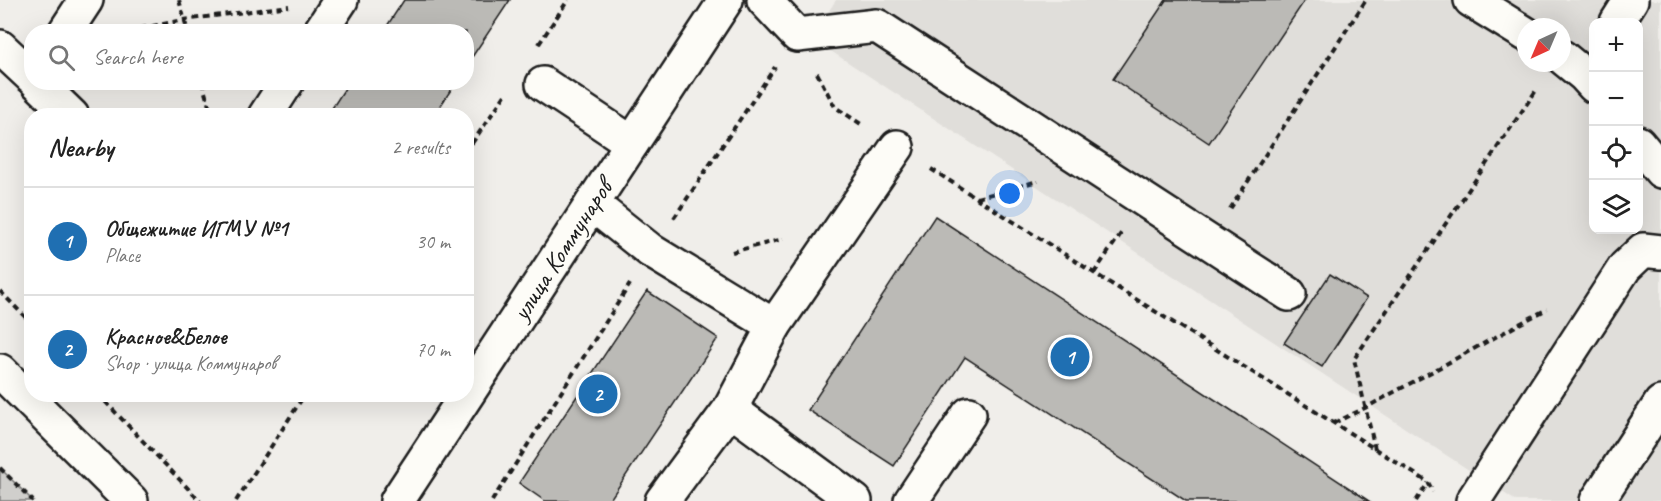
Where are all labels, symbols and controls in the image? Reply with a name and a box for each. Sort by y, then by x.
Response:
north arrow [1517,18,1571,72]
map controls [1589,18,1643,234]
button: + [1589,18,1643,72]
search box [24,24,474,90]
icon: search [45,41,78,74]
text: Search here [93,43,183,71]
button: − [1589,72,1643,126]
button: locate [1589,126,1643,180]
text: Nearby [48,131,113,164]
text: 2 results [391,135,450,160]
street label: улица Коммунаров [503,168,623,328]
your location [995,179,1024,208]
button: layers [1589,180,1643,234]
text: Общежитие ИГМУ №1 [105,215,288,243]
text: 1 [63,229,72,254]
text: 30 m [416,229,450,254]
text: Place [105,243,140,268]
text: Красное&Белое [105,323,227,351]
pin: 1 [1050,334,1090,380]
text: 2 [63,337,72,362]
text: 70 m [416,337,450,362]
text: Shop · улица Коммунаров [105,351,276,376]
pin: 2 [578,372,618,416]

